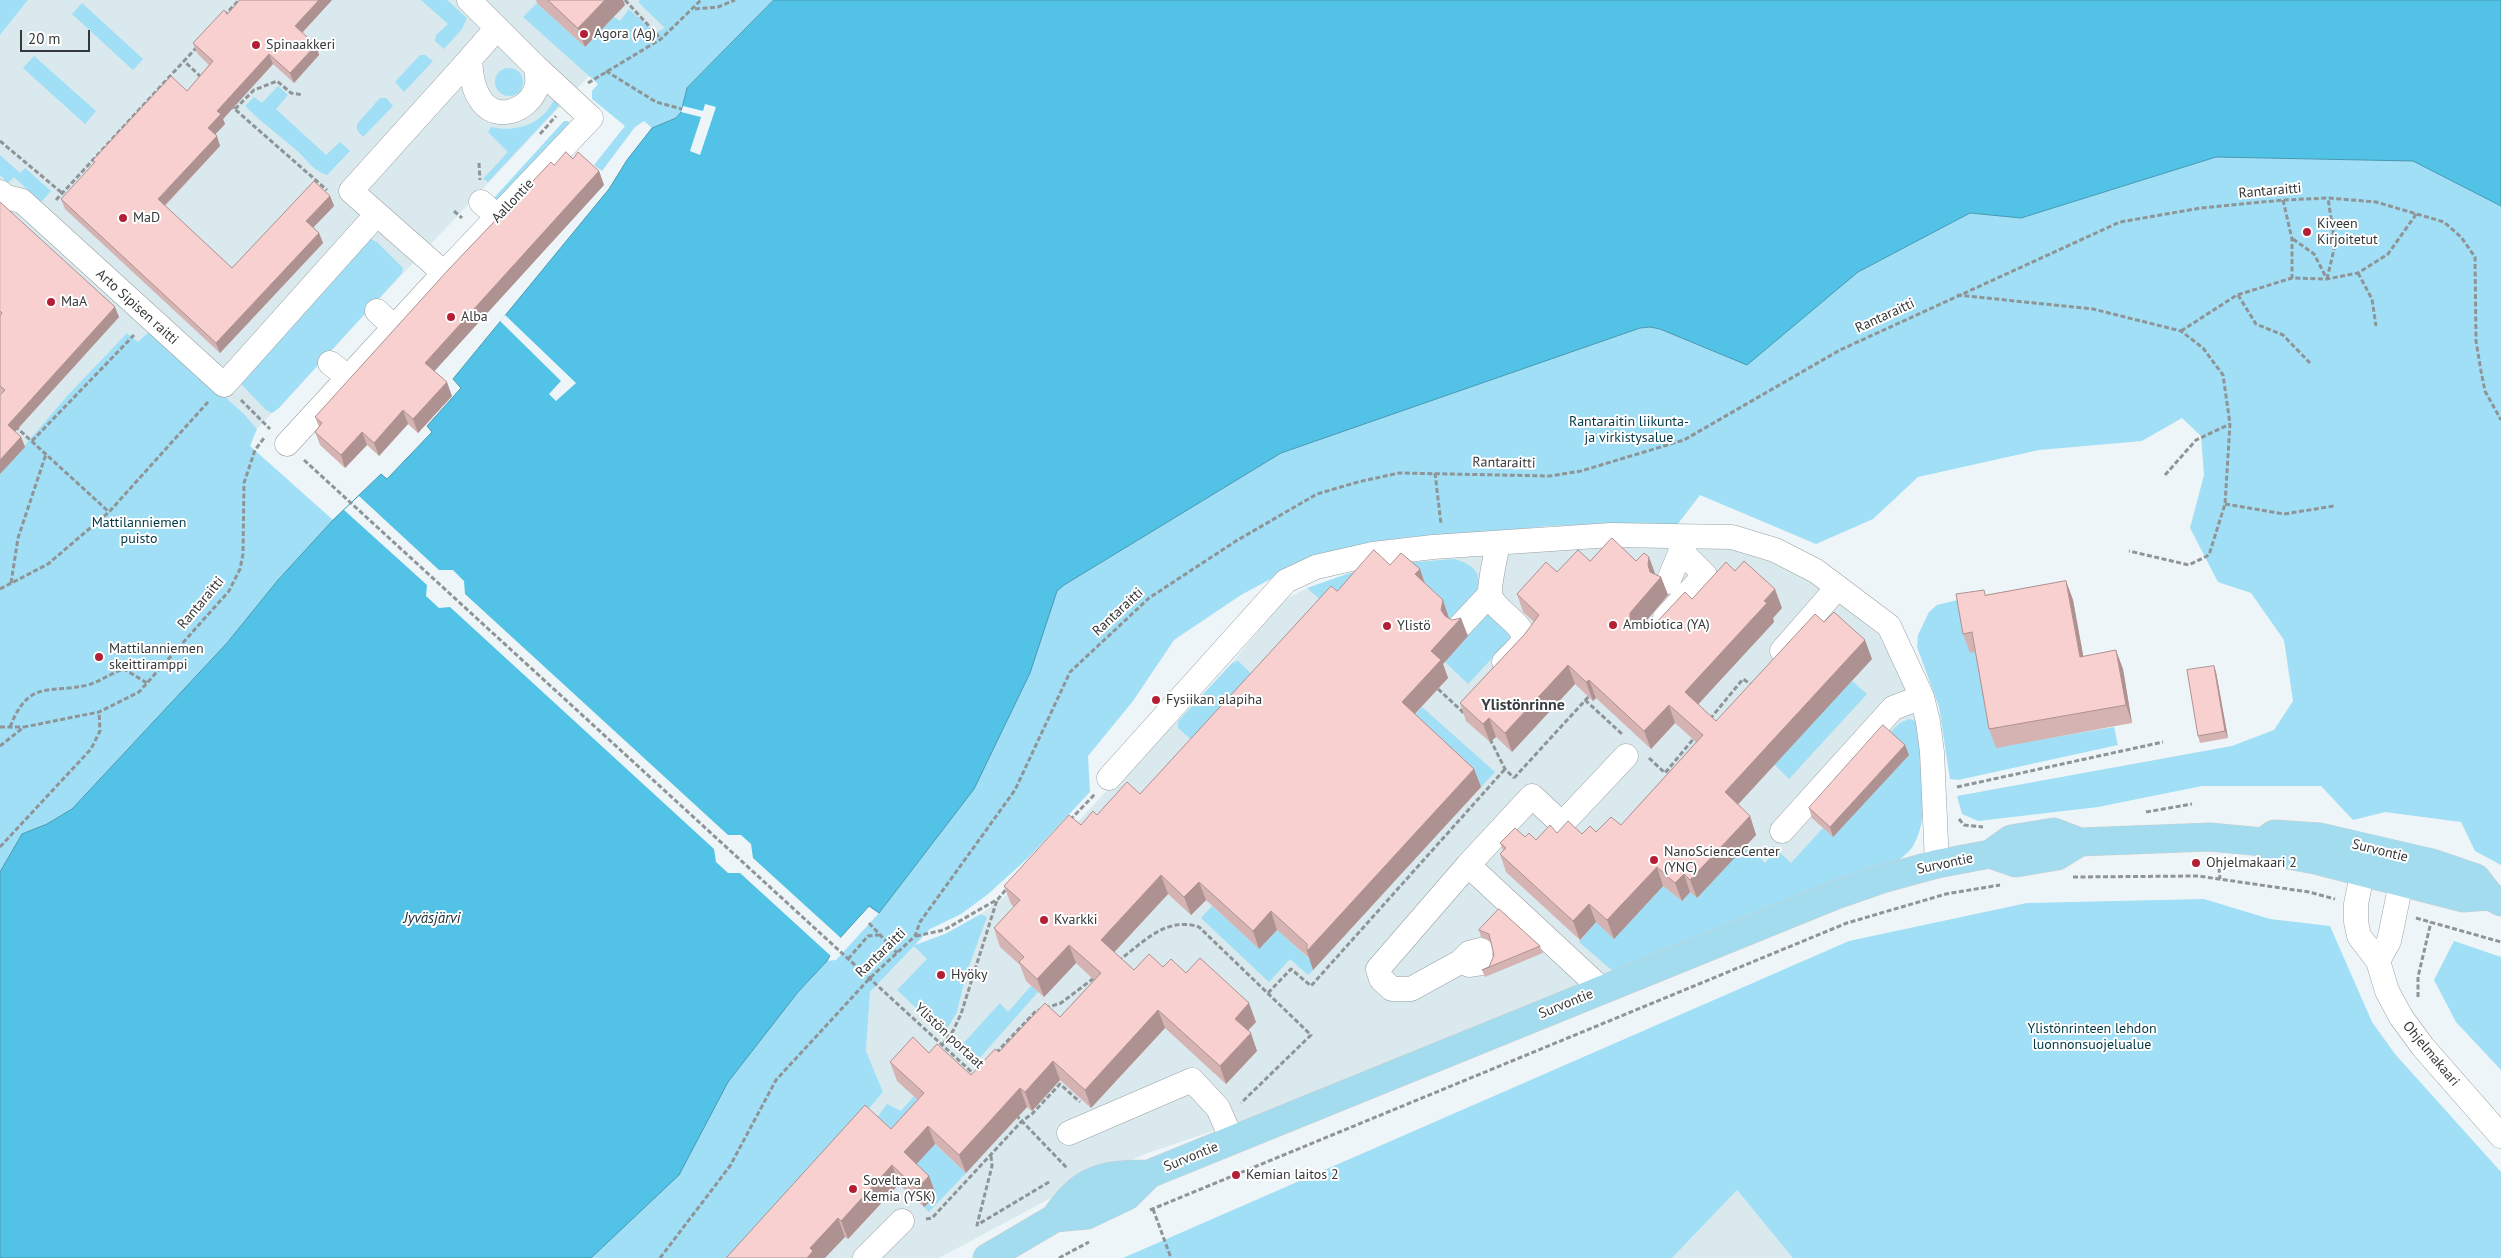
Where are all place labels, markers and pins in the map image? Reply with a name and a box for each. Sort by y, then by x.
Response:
place label: Agora (Ag) [594,26,656,42]
marker: Agora (Ag) [578,28,590,40]
place label: Spinaakkeri [266,37,335,53]
marker: Spinaakkeri [250,39,262,51]
place label: MaD [133,210,160,226]
marker: MaD [117,212,129,224]
place label: Kiveen Kirjoitetut [2317,216,2378,248]
marker: Kiveen Kirjoitetut [2301,226,2313,238]
place label: MaA [61,294,87,310]
marker: MaA [45,296,57,308]
place label: Alba [461,309,488,325]
marker: Alba [445,311,457,323]
place label: Ambiotica (YA) [1623,617,1710,633]
place label: Ylistö [1397,618,1431,634]
marker: Ambiotica (YA) [1607,619,1619,631]
marker: Ylistö [1381,620,1393,632]
place label: Mattilanniemen skeittiramppi [109,641,204,674]
marker: Mattilanniemen skeittiramppi [93,651,105,663]
place label: Fysiikan alapiha [1166,692,1262,708]
marker: Fysiikan alapiha [1150,694,1162,706]
place label: NanoScienceCenter (YNC) [1664,844,1780,876]
marker: NanoScienceCenter (YNC) [1648,854,1660,866]
place label: Ohjelmakaari 2 [2206,855,2297,871]
marker: Ohjelmakaari 2 [2190,857,2202,869]
place label: Kvarkki [1054,912,1097,928]
marker: Kvarkki [1038,914,1050,926]
place label: Hyöky [951,967,987,983]
marker: Hyöky [935,969,947,981]
place label: Kemian laitos 2 [1246,1167,1339,1183]
marker: Kemian laitos 2 [1230,1169,1242,1181]
place label: Soveltava Kemia (YSK) [863,1173,935,1206]
marker: Soveltava Kemia (YSK) [847,1183,859,1195]

